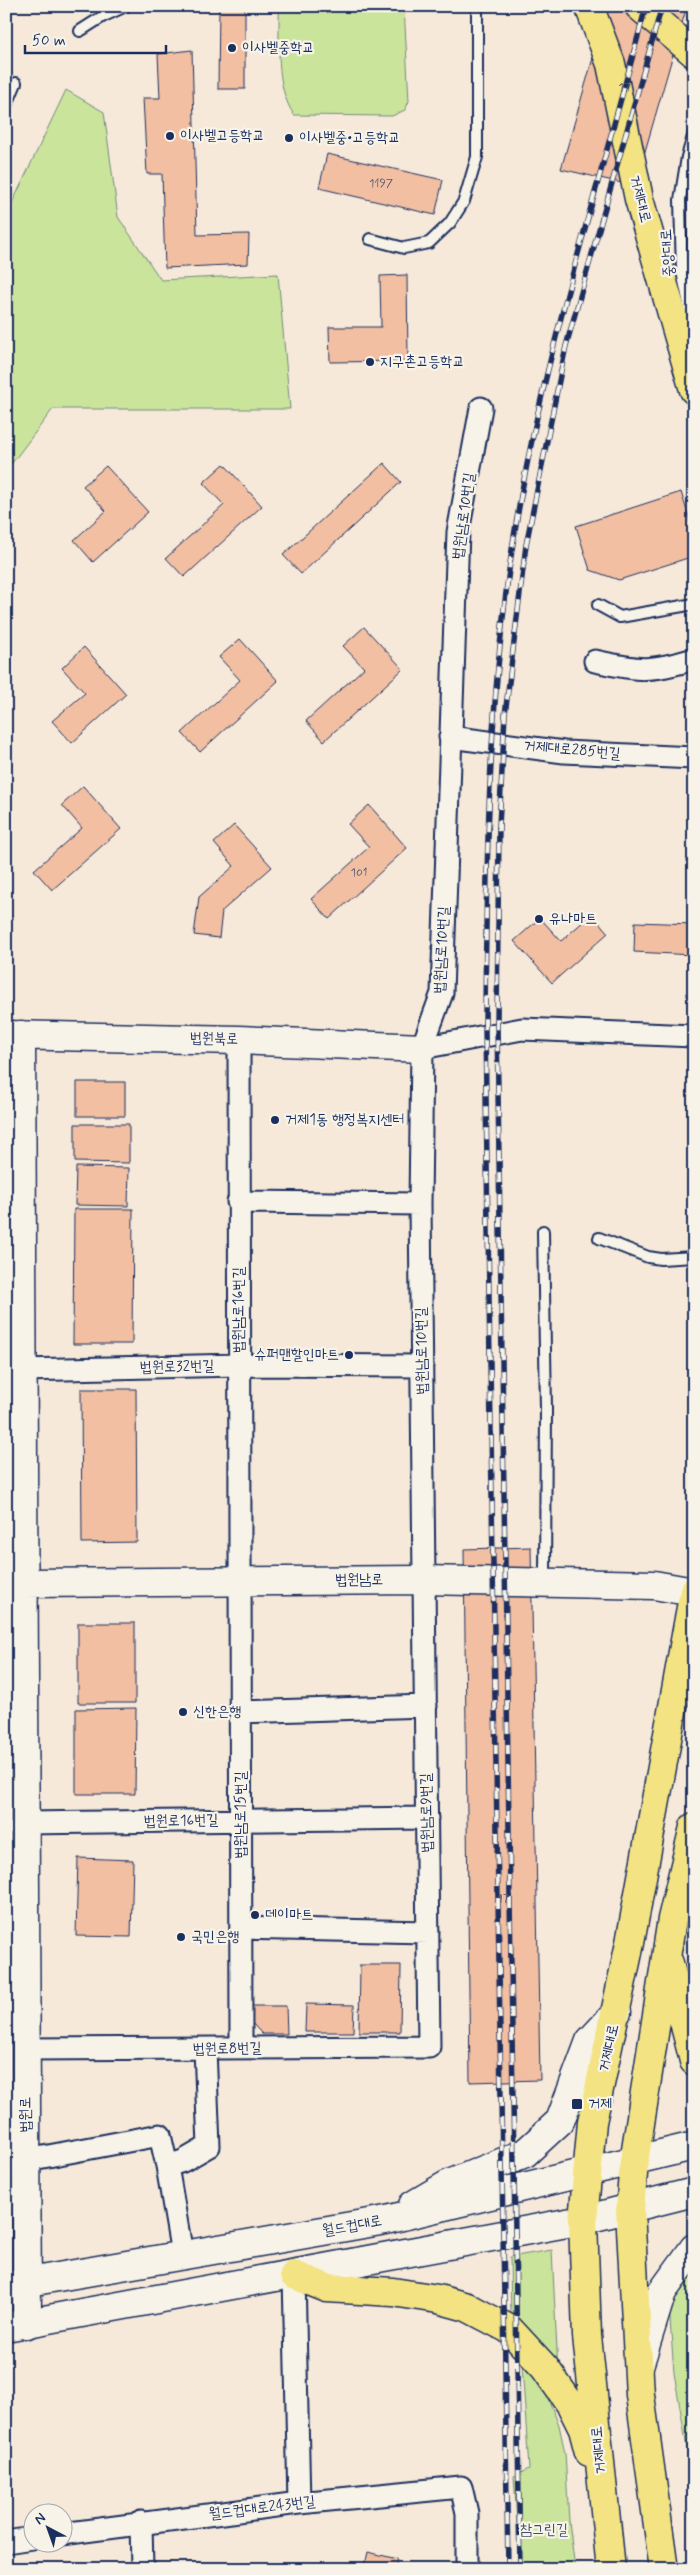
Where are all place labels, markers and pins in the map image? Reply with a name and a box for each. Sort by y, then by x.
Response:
place label: 이사벨중학교 [242,38,314,58]
marker: 이사벨중학교 [226,42,238,54]
place label: 이사벨고등학교 [180,126,265,146]
place label: 이사벨중•고등학교 [299,128,400,148]
marker: 이사벨고등학교 [164,130,176,142]
marker: 이사벨중•고등학교 [283,132,295,144]
place label: 지구촌고등학교 [380,352,465,372]
marker: 지구촌고등학교 [364,356,376,368]
place label: 유나마트 [549,909,597,929]
marker: 유나마트 [533,913,545,925]
place label: 거제1동 행정복지센터 [285,1110,404,1130]
marker: 거제1동 행정복지센터 [269,1114,281,1126]
place label: 슈퍼맨할인마트 [255,1345,339,1365]
marker: 슈퍼맨할인마트 [343,1349,355,1361]
place label: 신한은행 [193,1702,241,1722]
marker: 신한은행 [177,1706,189,1718]
place label: 데이마트 [265,1905,313,1925]
marker: 데이마트 [249,1909,261,1921]
place label: 국민은행 [191,1927,239,1947]
marker: 국민은행 [175,1931,187,1943]
place label: 거제 [588,2094,612,2114]
marker: 거제 [570,2097,584,2111]

